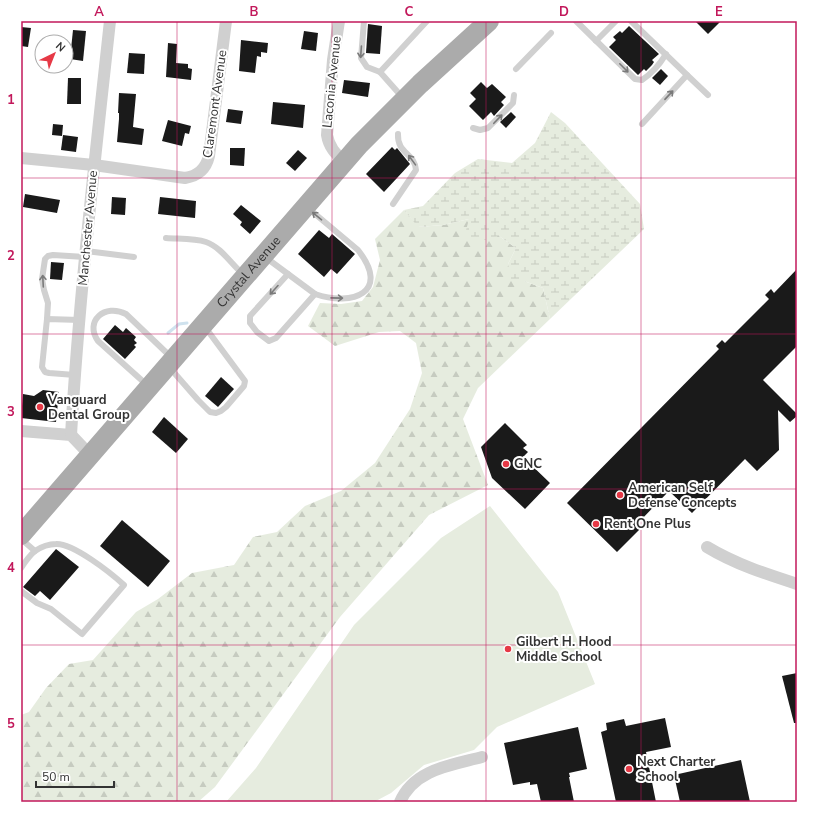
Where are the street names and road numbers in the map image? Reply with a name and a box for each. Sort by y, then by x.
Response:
street label: Laconia Avenue [318,35,346,129]
street label: Claremont Avenue [199,49,231,159]
street label: Manchester Avenue [74,170,102,286]
street label: Crystal Avenue [213,232,285,312]

